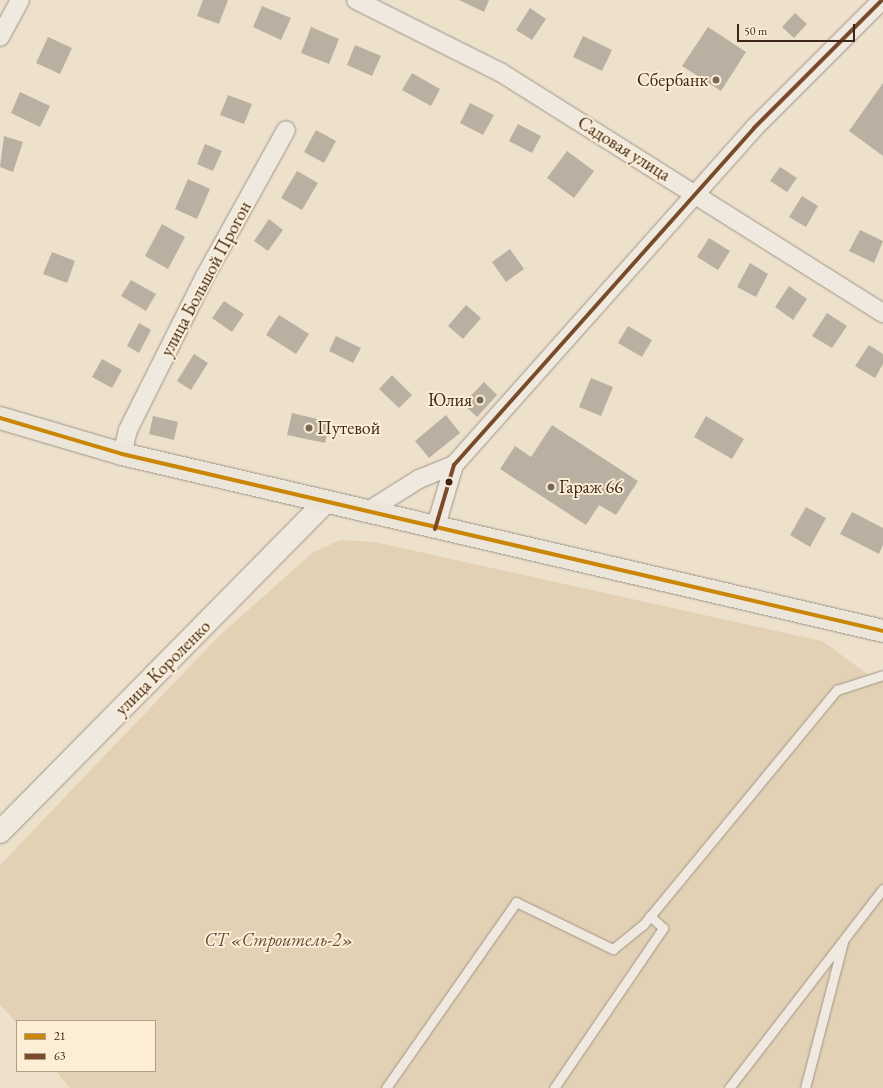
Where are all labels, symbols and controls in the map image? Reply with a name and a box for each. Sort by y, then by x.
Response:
scale bar [739,16,857,42]
text: 50 m [744,23,767,39]
place label: Сбербанк [637,69,708,91]
marker: Сбербанк [711,75,721,85]
street label: Садовая улица [574,112,674,186]
street label: улица Большой Прогон [156,198,256,360]
place label: Юлия [428,389,472,411]
marker: Юлия [475,395,485,405]
place label: Путевой [317,417,380,439]
marker: Путевой [304,423,314,433]
place label: Гараж 66 [559,476,623,498]
unlabelled marker [444,477,454,487]
marker: Гараж 66 [546,482,556,492]
street label: улица Короленко [111,616,215,720]
park label: СТ «Строитель-2» [205,929,353,951]
legend [16,1020,156,1072]
text: 21 [54,1028,66,1044]
text: 63 [54,1048,66,1064]

